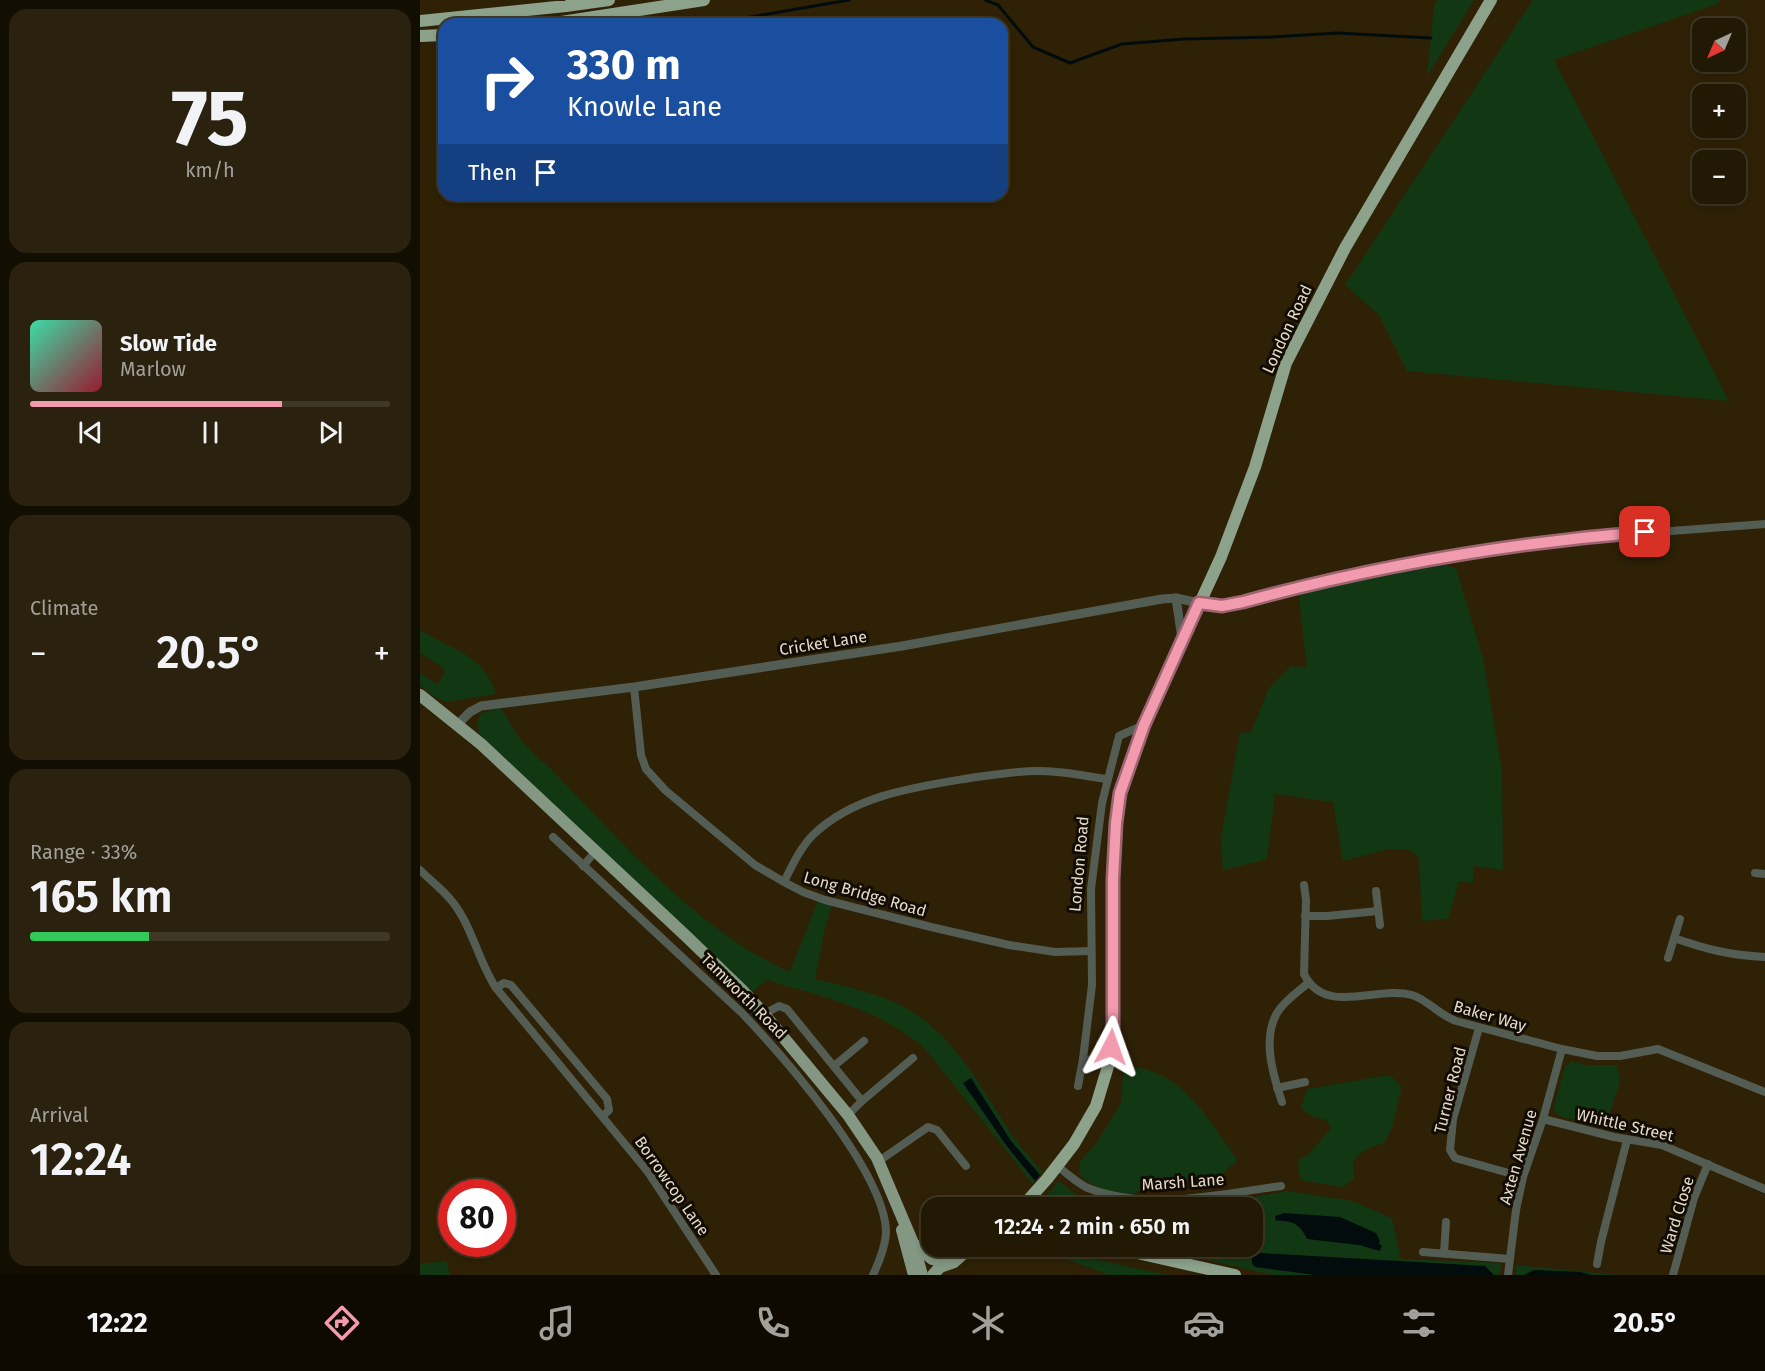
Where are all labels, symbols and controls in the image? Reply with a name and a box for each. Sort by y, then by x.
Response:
north arrow [1692,18,1746,72]
map controls [1692,18,1746,204]
text: 330 m [567,40,681,90]
icon: right [468,42,546,120]
text: 75 [171,72,249,166]
button: + [1692,84,1746,138]
text: Knowle Lane [567,91,722,123]
button: − [1692,150,1746,204]
icon: arrive [529,156,562,189]
text: km/h [185,158,235,182]
text: Then [468,159,517,186]
street label: London Road [1258,282,1316,376]
text: Slow Tide [120,330,217,357]
text: Marlow [120,357,186,381]
icon: previous [74,416,107,449]
icon: pause [194,416,227,449]
icon: next [314,416,347,449]
pin [1619,506,1670,557]
icon: arrive [1628,515,1661,548]
text: Climate [30,596,98,620]
text: 20.5° [156,626,264,680]
street label: Cricket Lane [778,627,868,659]
text: − [30,634,47,674]
text: + [374,634,390,674]
street label: London Road [1065,815,1093,913]
text: Range · 33% [30,840,137,864]
street label: Long Bridge Road [801,867,929,921]
text: 165 km [30,870,173,924]
street label: Tamworth Road [697,949,791,1043]
street label: Baker Way [1451,997,1529,1035]
position arrow [1079,1015,1143,1079]
street label: Turner Road [1430,1045,1470,1135]
text: Arrival [30,1103,89,1127]
street label: Whittle Street [1574,1105,1676,1145]
street label: Axten Avenue [1495,1107,1541,1207]
text: 12:24 [30,1133,131,1187]
street label: Borrowcop Lane [631,1133,713,1239]
street label: Marsh Lane [1141,1170,1225,1194]
street label: Ward Close [1656,1174,1698,1256]
speed limit sign: 80 [438,1179,516,1257]
text: 12:24 · 2 min · 650 m [994,1213,1190,1240]
icon: directions [321,1302,363,1344]
icon: music [536,1302,578,1344]
icon: phone [752,1302,794,1344]
icon: climate [967,1302,1009,1344]
icon: car [1183,1302,1225,1344]
icon: filters [1398,1302,1440,1344]
text: 12:22 [87,1307,148,1339]
text: 20.5° [1613,1307,1678,1339]

